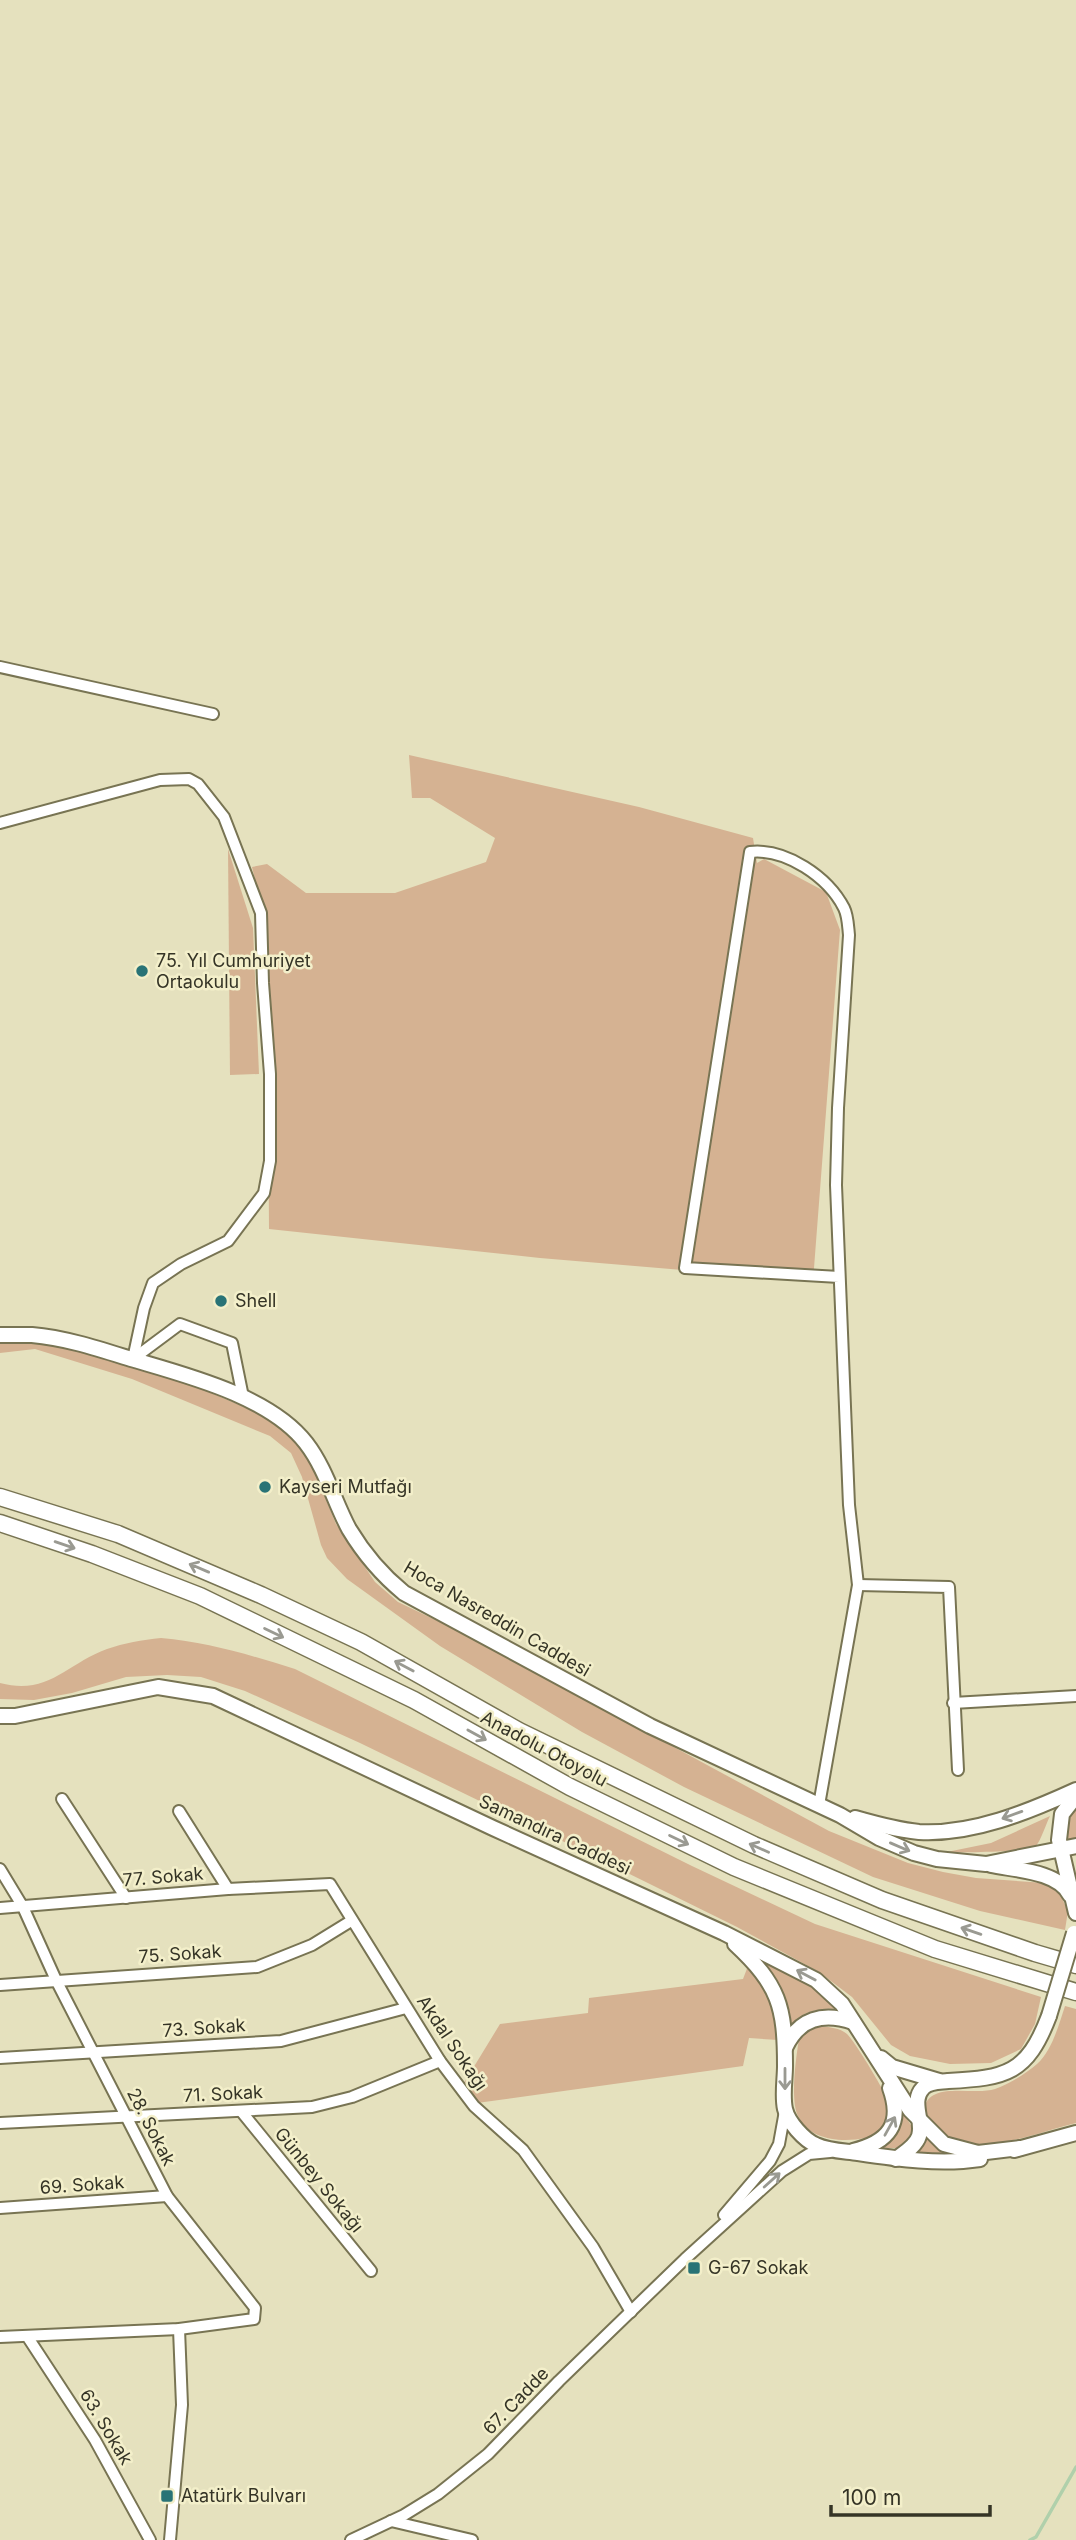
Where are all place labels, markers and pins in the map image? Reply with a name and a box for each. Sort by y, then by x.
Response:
place label: 75. Yıl Cumhuriyet Ortaokulu [156,950,311,992]
marker: 75. Yıl Cumhuriyet Ortaokulu [134,963,150,979]
place label: Shell [235,1290,276,1311]
marker: Shell [213,1293,229,1309]
place label: Kayseri Mutfağı [279,1476,412,1497]
marker: Kayseri Mutfağı [257,1479,273,1495]
place label: G-67 Sokak [708,2257,808,2278]
marker: G-67 Sokak [686,2260,702,2276]
place label: Atatürk Bulvarı [181,2485,306,2506]
marker: Atatürk Bulvarı [159,2488,175,2504]

